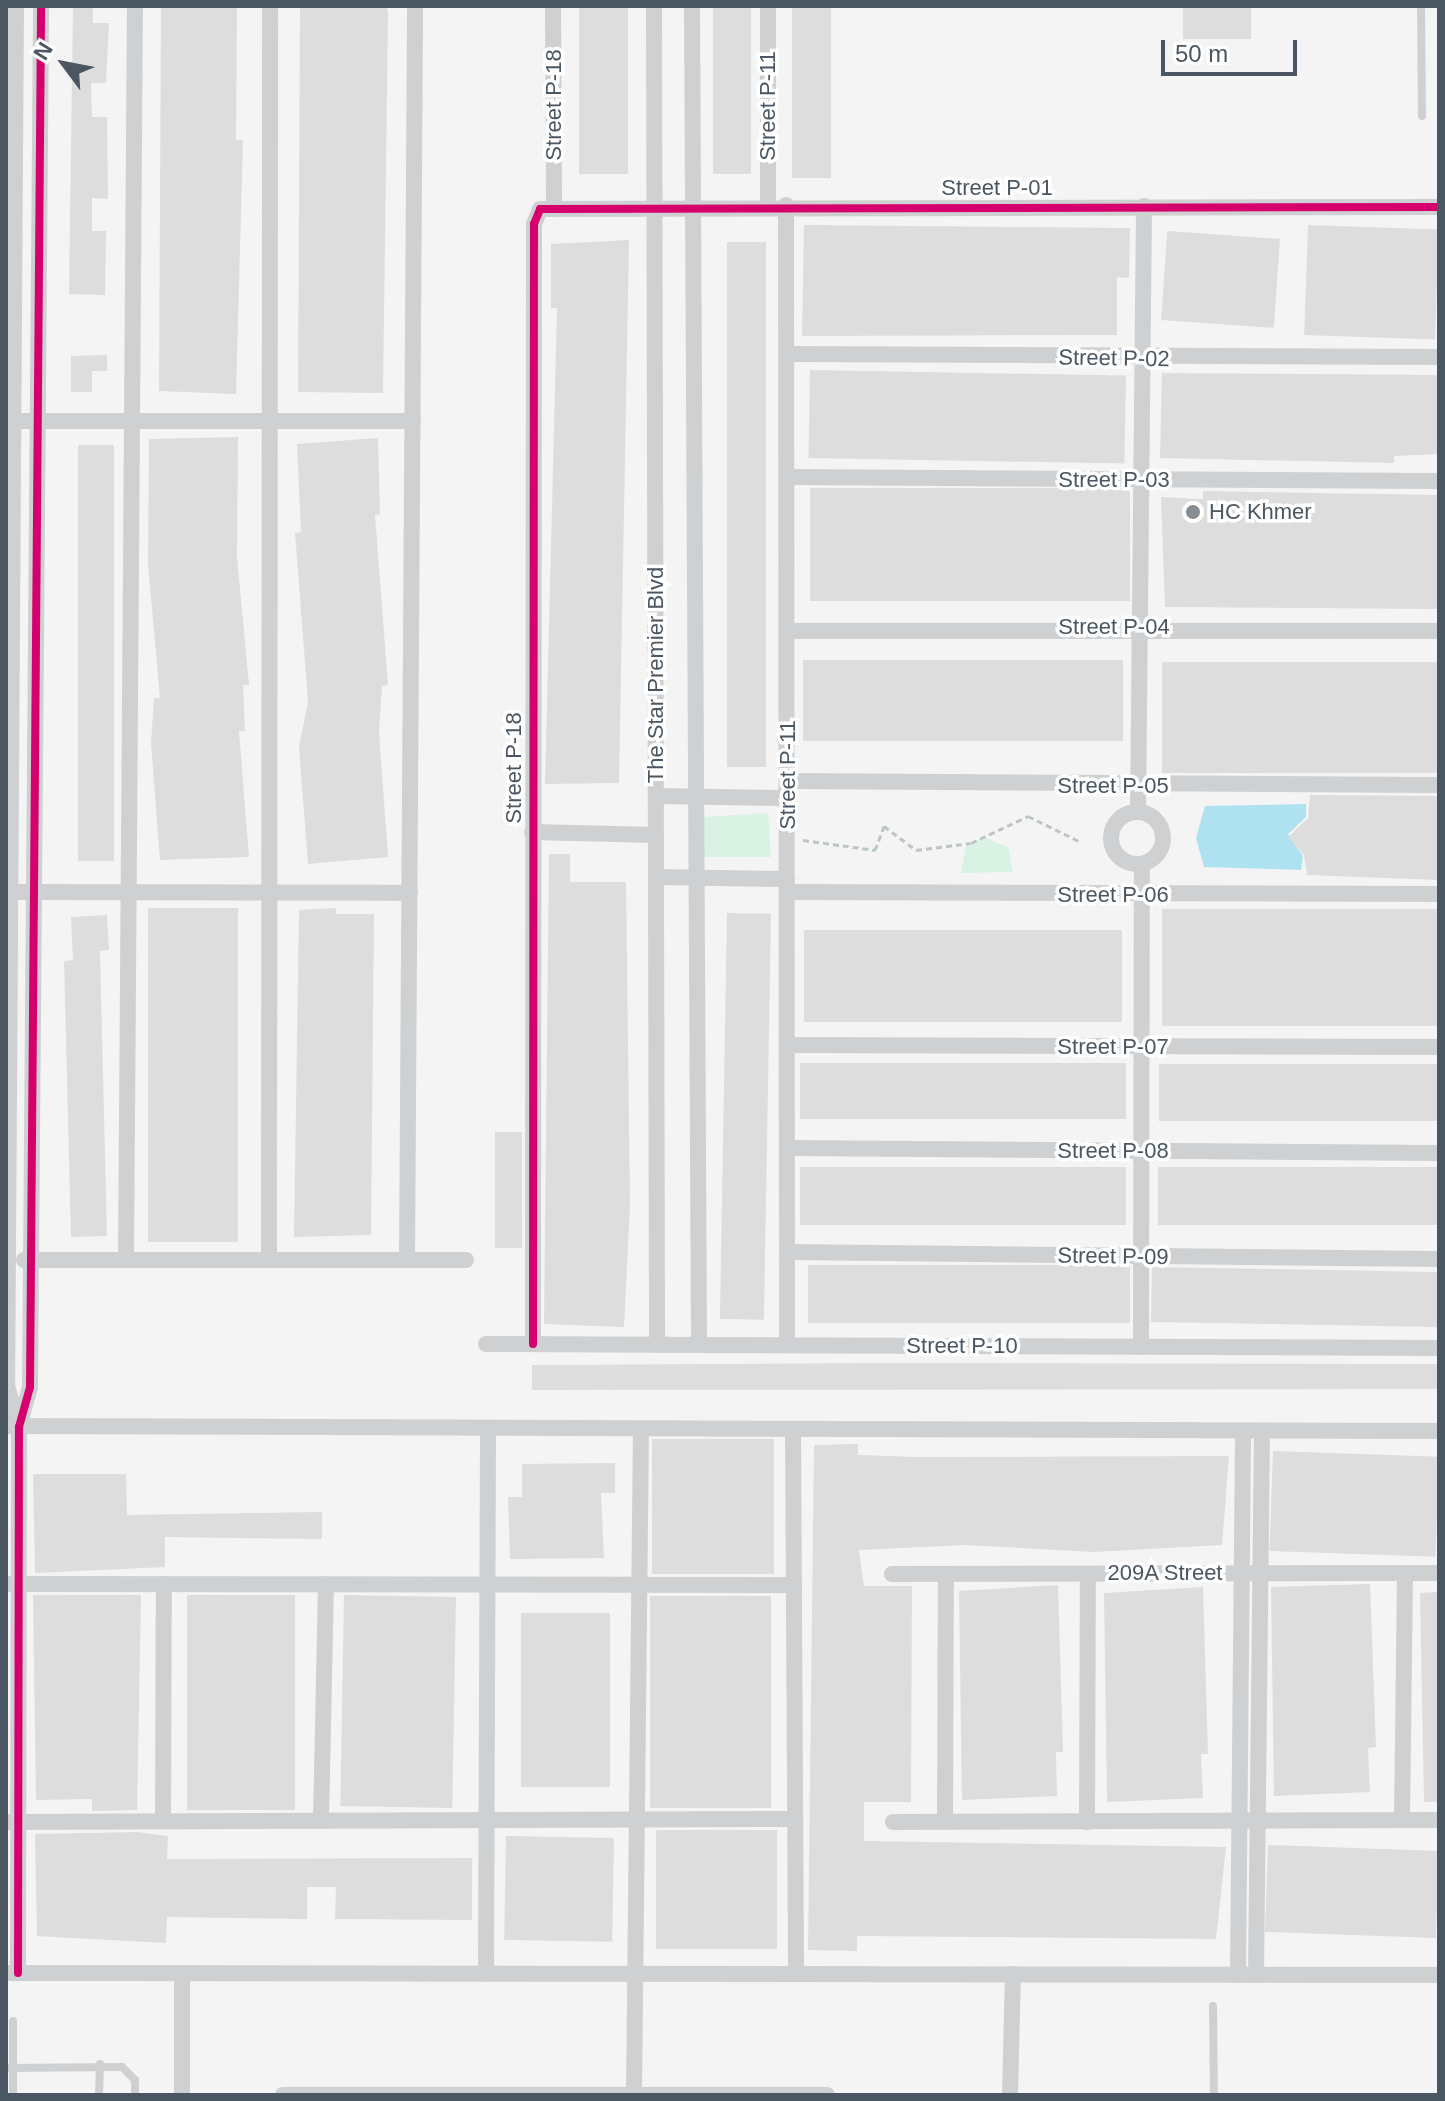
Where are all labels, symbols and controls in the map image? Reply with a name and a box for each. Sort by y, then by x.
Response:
north arrow [24,24,104,104]
scale bar [1165,24,1301,74]
text: N [28,38,58,64]
text: 50 m [1175,40,1228,67]
street label: Street P-18 [541,49,567,161]
street label: Street P-11 [755,51,781,161]
street label: Street P-01 [941,175,1053,201]
street label: Street P-02 [1058,344,1170,372]
street label: Street P-03 [1058,467,1170,493]
place label: HC Khmer [1209,499,1312,525]
marker: HC Khmer [1184,503,1202,521]
street label: The Star Premier Blvd [643,567,669,783]
street label: Street P-04 [1058,614,1170,640]
street label: Street P-18 [501,712,527,824]
street label: Street P-11 [775,720,801,830]
street label: Street P-05 [1057,773,1169,799]
street label: Street P-06 [1057,882,1169,908]
street label: Street P-07 [1057,1034,1169,1060]
street label: Street P-08 [1057,1138,1169,1164]
street label: Street P-09 [1057,1242,1169,1270]
street label: Street P-10 [906,1333,1018,1359]
street label: 209A Street [1107,1560,1223,1586]

